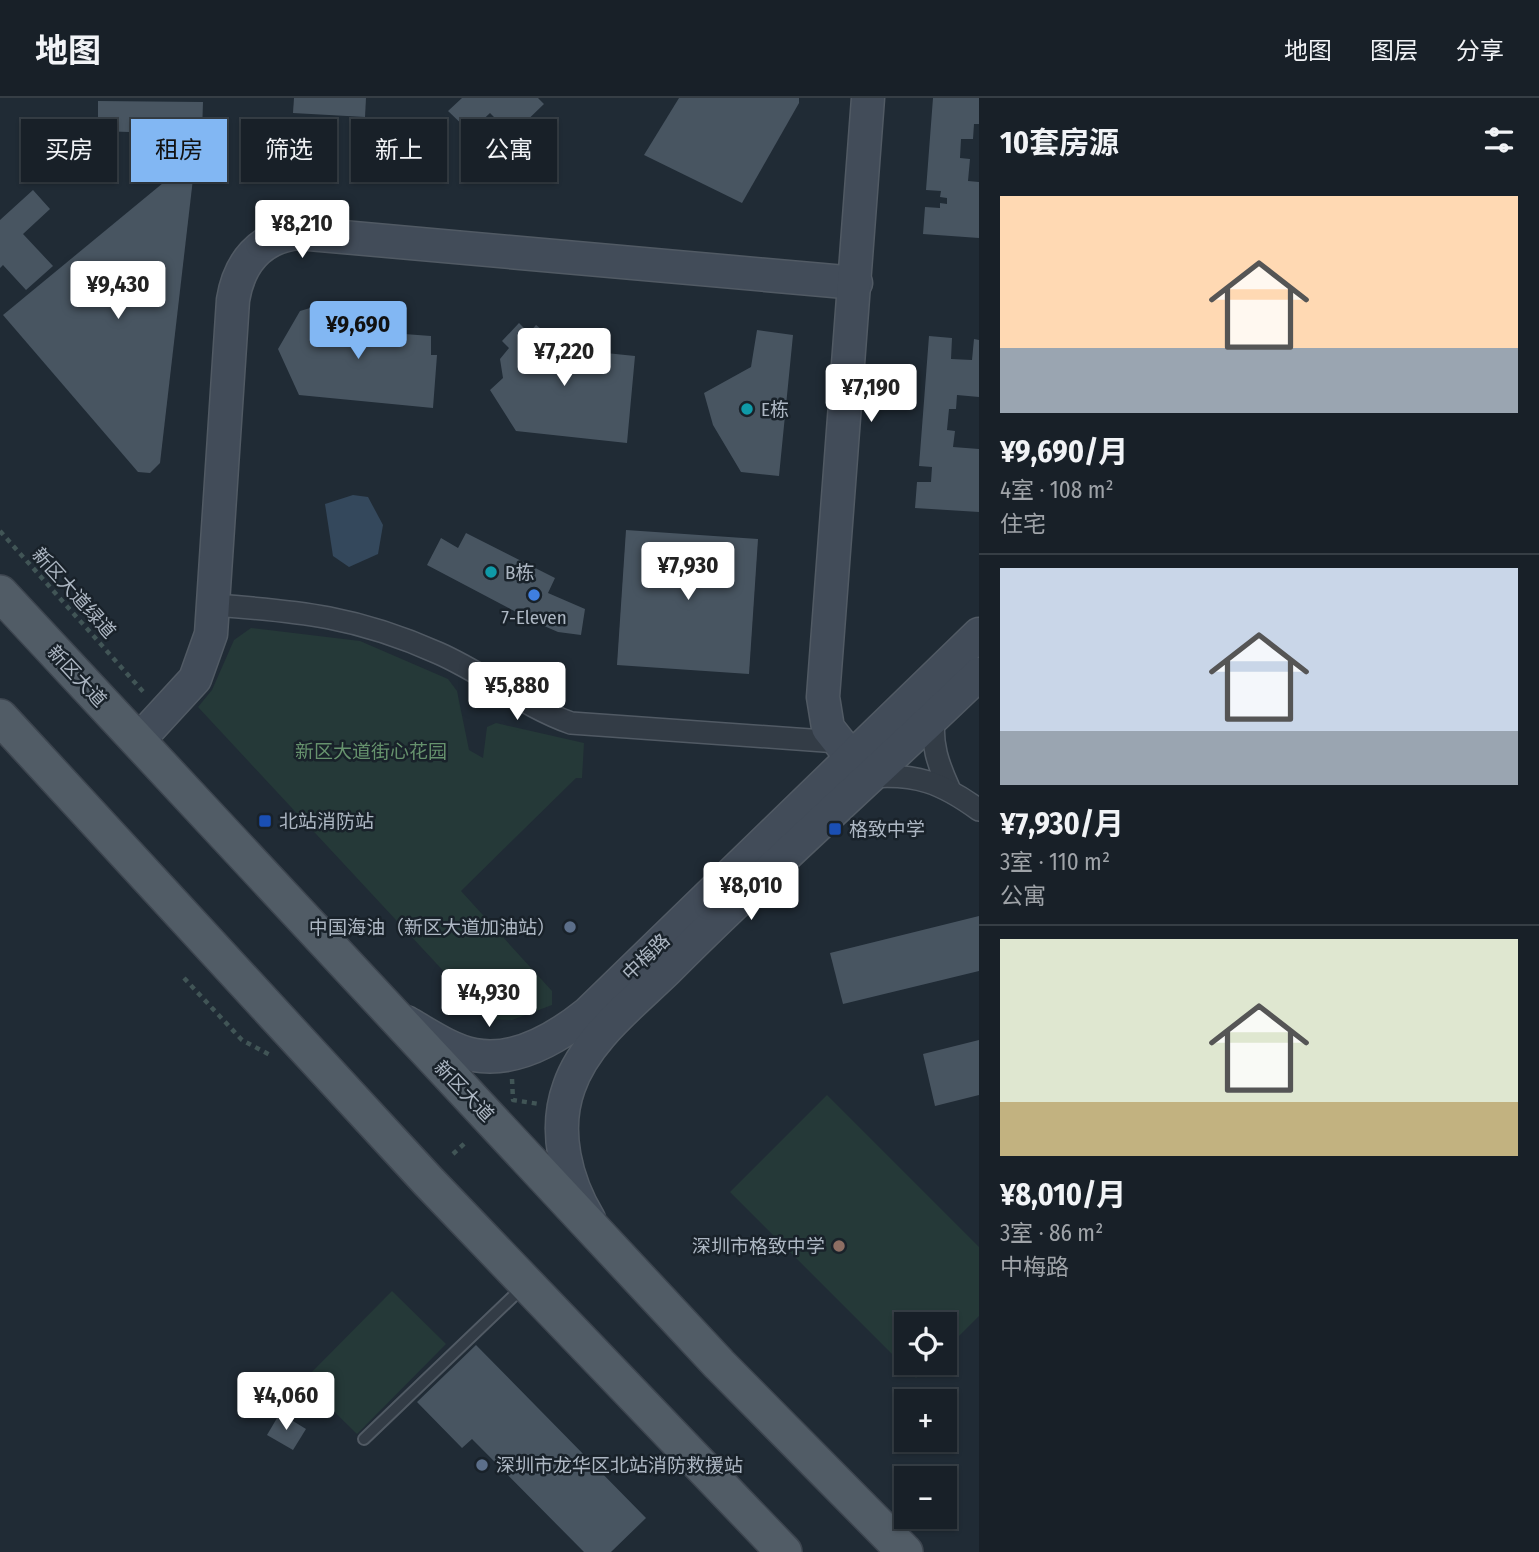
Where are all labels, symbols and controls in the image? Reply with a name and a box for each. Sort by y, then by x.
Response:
text: 地图 [35,31,101,71]
text: 地图 [1284,37,1332,65]
text: 图层 [1370,37,1418,65]
text: 分享 [1456,37,1504,65]
chip: 买房 [21,119,117,182]
chip: 租房 [131,119,227,182]
chip: 筛选 [241,119,337,182]
chip: 新上 [351,119,447,182]
chip: 公寓 [461,119,557,182]
icon: filters [1480,121,1518,159]
text: 10套房源 [1000,125,1119,161]
pin: ¥8,210 [245,200,359,260]
text: ¥8,210 [271,209,333,237]
icon: home [1196,242,1322,368]
pin: ¥9,430 [61,262,175,321]
text: ¥9,430 [86,270,150,298]
pin: ¥9,690 [301,302,415,361]
text: ¥9,690 [326,310,390,338]
pin: ¥7,220 [507,328,621,388]
text: ¥7,220 [534,337,594,365]
pin: ¥7,190 [814,364,928,424]
text: ¥7,190 [842,373,900,401]
place label: E栋 [761,398,789,421]
marker: E栋 [739,401,755,417]
text: ¥9,690/月 [1000,434,1128,470]
text: 4室 · 108 m² [1000,476,1114,504]
text: 住宅 [1000,510,1046,538]
pin: ¥7,930 [631,542,745,602]
street label: 新区大道绿道 [27,543,121,643]
text: ¥7,930 [657,551,719,579]
place label: B栋 [505,561,534,584]
marker: B栋 [483,564,499,580]
marker: 7-Eleven [526,587,542,603]
place label: 7-Eleven [501,606,567,629]
icon: home [1196,614,1322,740]
street label: 新区大道 [43,640,111,712]
pin: ¥5,880 [460,662,574,722]
text: ¥5,880 [485,671,550,699]
park label: 新区大道街心花园 [295,740,447,763]
text: ¥7,930/月 [1000,806,1124,842]
place label: 北站消防站 [279,810,374,833]
marker: 北站消防站 [257,813,273,829]
place label: 格致中学 [849,818,925,841]
marker: 格致中学 [827,821,843,837]
text: 3室 · 110 m² [1000,848,1110,876]
pin: ¥8,010 [694,862,808,922]
text: ¥8,010 [719,871,783,899]
text: 公寓 [1000,882,1046,910]
place label: 中国海油（新区大道加油站） [309,916,556,939]
marker: 中国海油（新区大道加油站） [562,919,578,935]
street label: 中梅路 [618,929,674,985]
pin: ¥4,930 [432,970,546,1029]
text: ¥4,930 [458,978,520,1006]
icon: home [1196,985,1322,1111]
street label: 新区大道 [429,1056,499,1126]
text: ¥8,010/月 [1000,1177,1126,1213]
text: 3室 · 86 m² [1000,1219,1103,1247]
place label: 深圳市格致中学 [692,1235,825,1258]
marker: 深圳市格致中学 [831,1238,847,1254]
text: 中梅路 [1000,1253,1069,1281]
map controls [894,1312,957,1529]
button: locate [894,1312,957,1375]
pin: ¥4,060 [229,1372,343,1432]
text: ¥4,060 [253,1381,319,1409]
button: + [894,1389,957,1452]
place label: 深圳市龙华区北站消防救援站 [496,1454,743,1477]
marker: 深圳市龙华区北站消防救援站 [474,1457,490,1473]
button: − [894,1466,957,1529]

